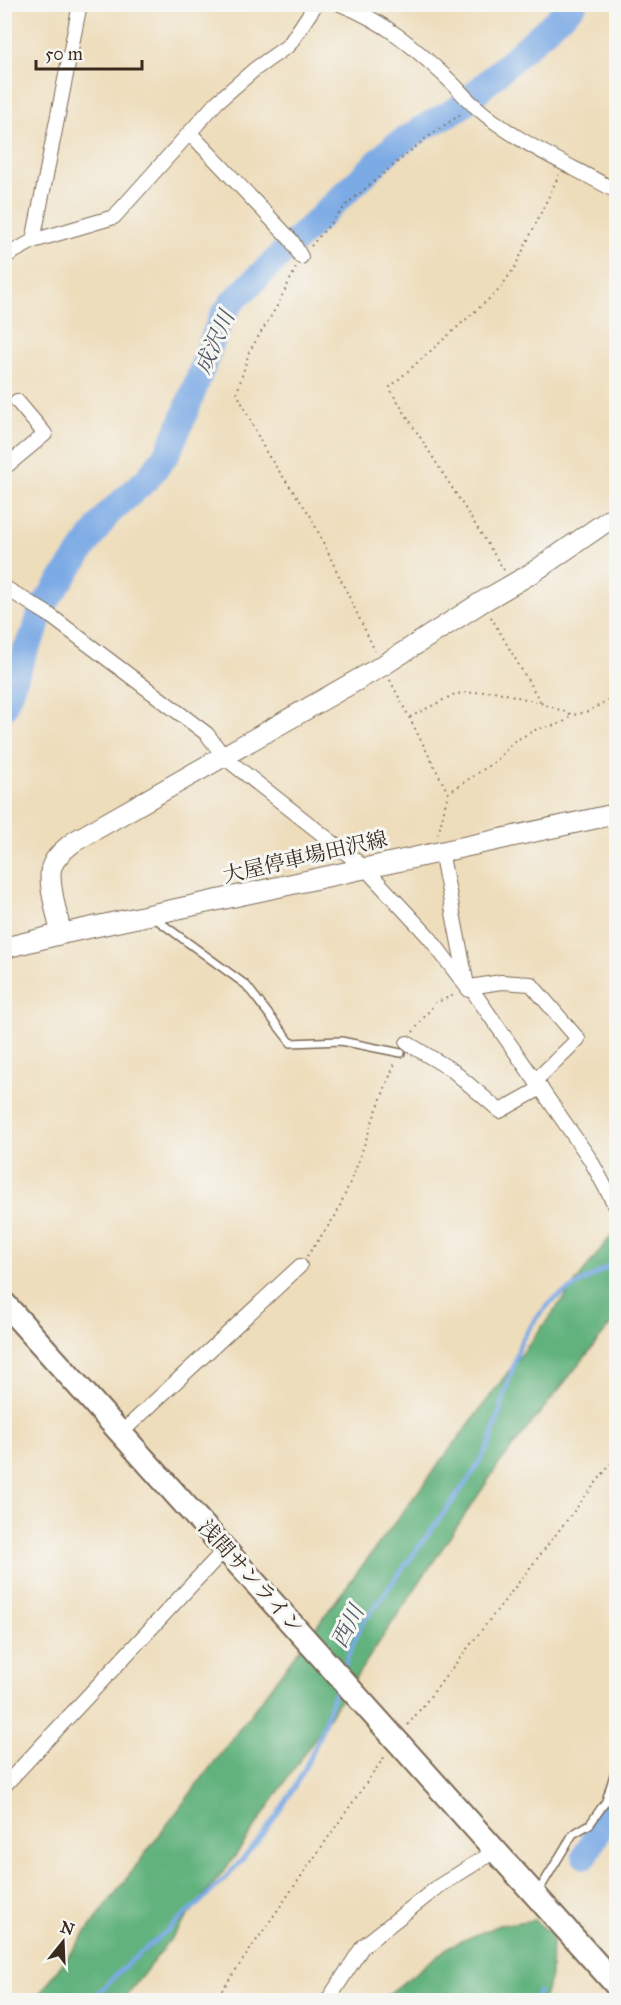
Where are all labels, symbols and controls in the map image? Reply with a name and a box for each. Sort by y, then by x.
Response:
scale bar [36,33,142,71]
text: 50 m [45,43,83,65]
water label: 成沢川 [189,305,241,378]
street label: 大屋停車場田沢線 [220,825,390,889]
street label: 浅間サンライン [193,1514,309,1640]
water label: 西川 [325,1599,370,1652]
north arrow [33,1912,93,1972]
text: N [58,1917,77,1939]

